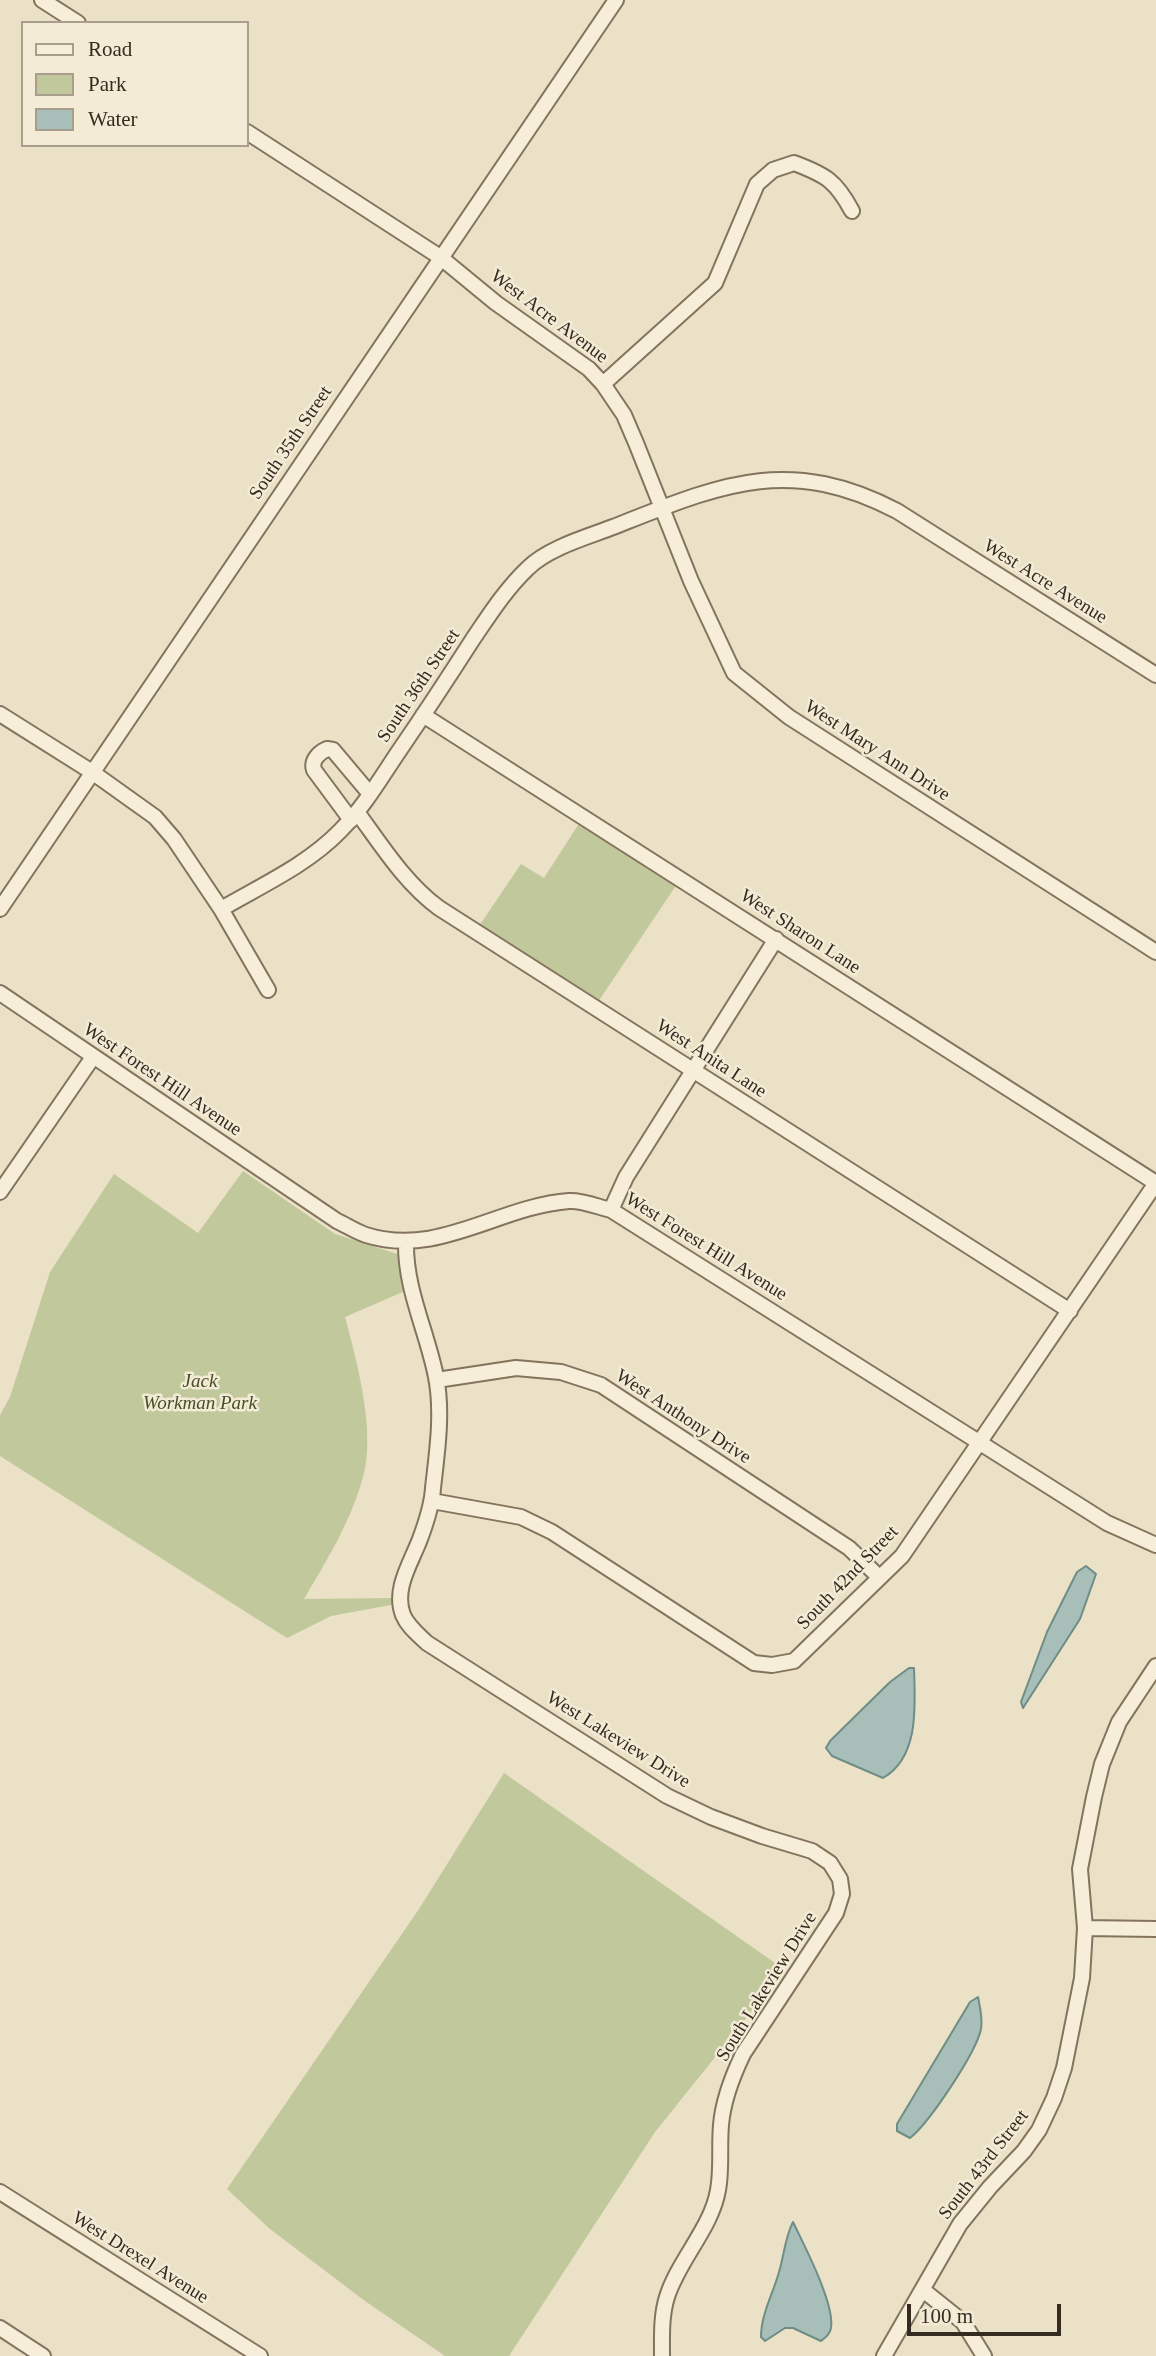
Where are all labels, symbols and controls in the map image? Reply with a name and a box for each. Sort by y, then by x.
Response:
legend [21,21,248,147]
text: Road [88,37,132,61]
text: Park [88,72,127,96]
text: Water [88,107,138,131]
street label: West Acre Avenue [486,265,612,369]
street label: South 35th Street [245,382,337,504]
street label: West Acre Avenue [979,535,1111,629]
street label: South 36th Street [373,625,465,747]
street label: West Mary Ann Drive [800,695,954,807]
street label: West Sharon Lane [736,885,864,979]
street label: West Anita Lane [651,1015,771,1103]
street label: West Forest Hill Avenue [78,1018,246,1142]
street label: West Forest Hill Avenue [621,1188,791,1306]
street label: West Anthony Drive [611,1365,755,1469]
park label: Jack Workman Park [143,1371,257,1415]
street label: South 42nd Street [793,1521,903,1635]
street label: West Lakeview Drive [542,1687,694,1793]
street label: South Lakeview Drive [712,1908,822,2066]
street label: South 43rd Street [934,2106,1034,2224]
street label: West Drexel Avenue [68,2207,212,2309]
scale bar [911,2290,1065,2334]
text: 100 m [920,2304,973,2328]

